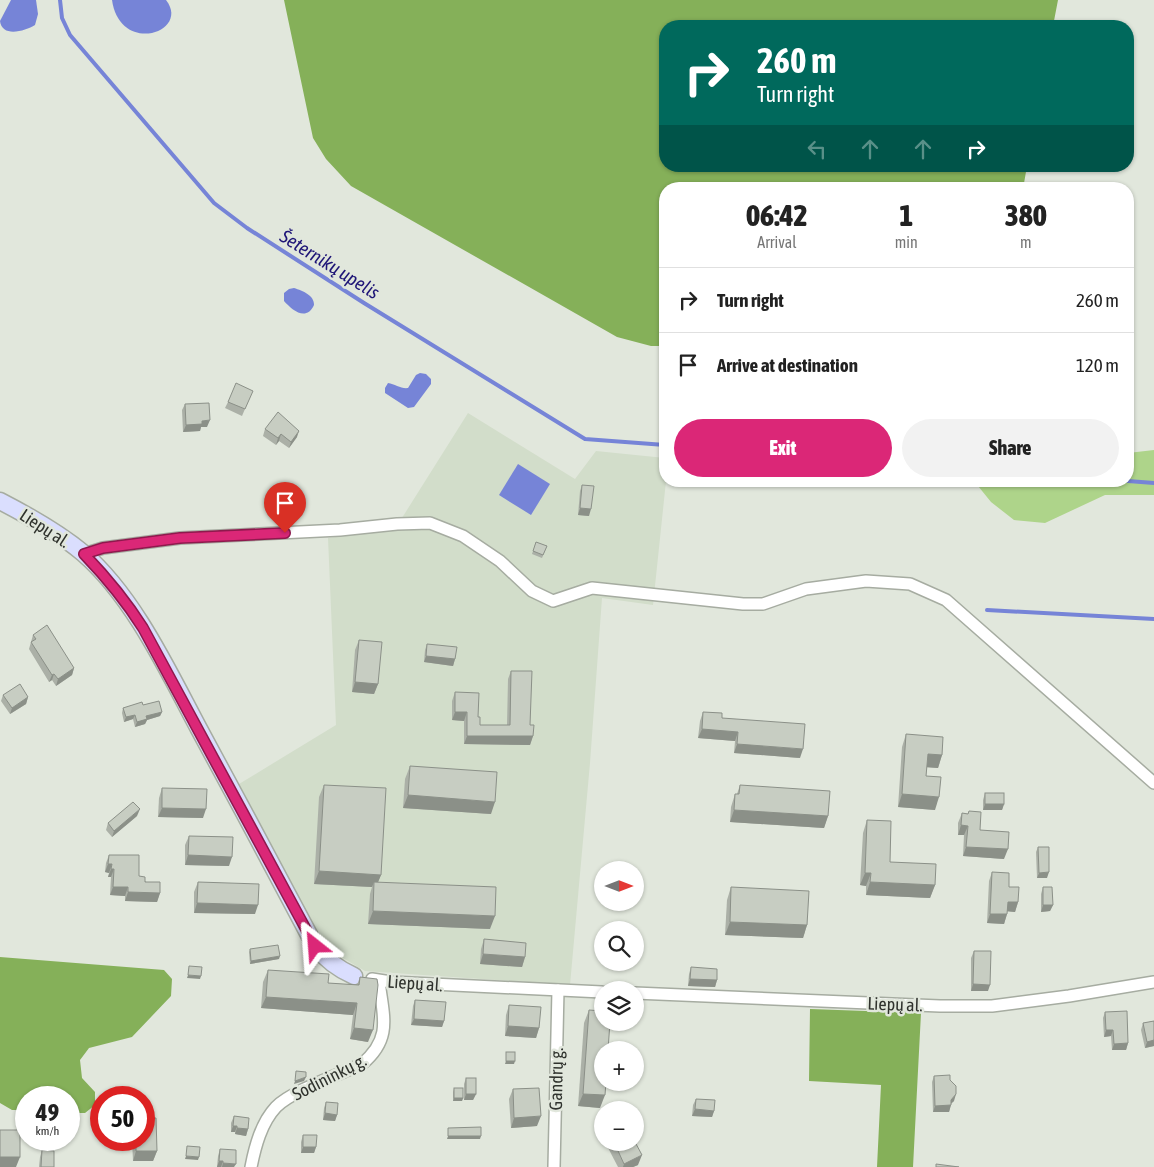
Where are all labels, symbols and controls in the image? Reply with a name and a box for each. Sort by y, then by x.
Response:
icon: right [674,40,739,105]
text: 260 m [757,40,836,80]
text: Turn right [757,81,834,107]
icon: left [803,135,831,163]
icon: ahead [856,135,884,163]
icon: ahead [909,135,937,163]
icon: right [962,135,990,163]
text: 06:42 [746,198,808,232]
text: 1 [899,198,913,232]
text: 380 [1005,198,1047,232]
water label: Šeternikų upelis [276,224,384,303]
text: Arrival [757,233,796,251]
text: min [895,233,918,251]
text: m [1020,233,1032,251]
icon: right [674,286,702,314]
text: Turn right [717,289,784,311]
text: 260 m [1076,289,1119,311]
icon: arrive [674,351,702,379]
text: Arrive at destination [717,354,858,376]
text: 120 m [1076,354,1119,376]
button: Exit [674,419,892,477]
button: Share [902,419,1119,477]
pin [264,482,306,533]
icon: arrive [271,489,299,517]
street label: Liepų al. [16,504,74,552]
north arrow [594,861,644,911]
map controls [594,861,644,1151]
position arrow [288,919,340,971]
button: search [594,921,644,971]
street label: Liepų al. [387,971,443,995]
button: layers [594,981,644,1031]
street label: Liepų al. [867,993,923,1015]
button: + [594,1041,644,1091]
street label: Gandrų g. [545,1048,567,1110]
street label: Sodininkų g. [288,1049,370,1105]
speed limit sign: 50 [90,1086,155,1151]
text: 49 [36,1098,59,1126]
button: − [594,1101,644,1151]
text: km/h [36,1124,59,1138]

